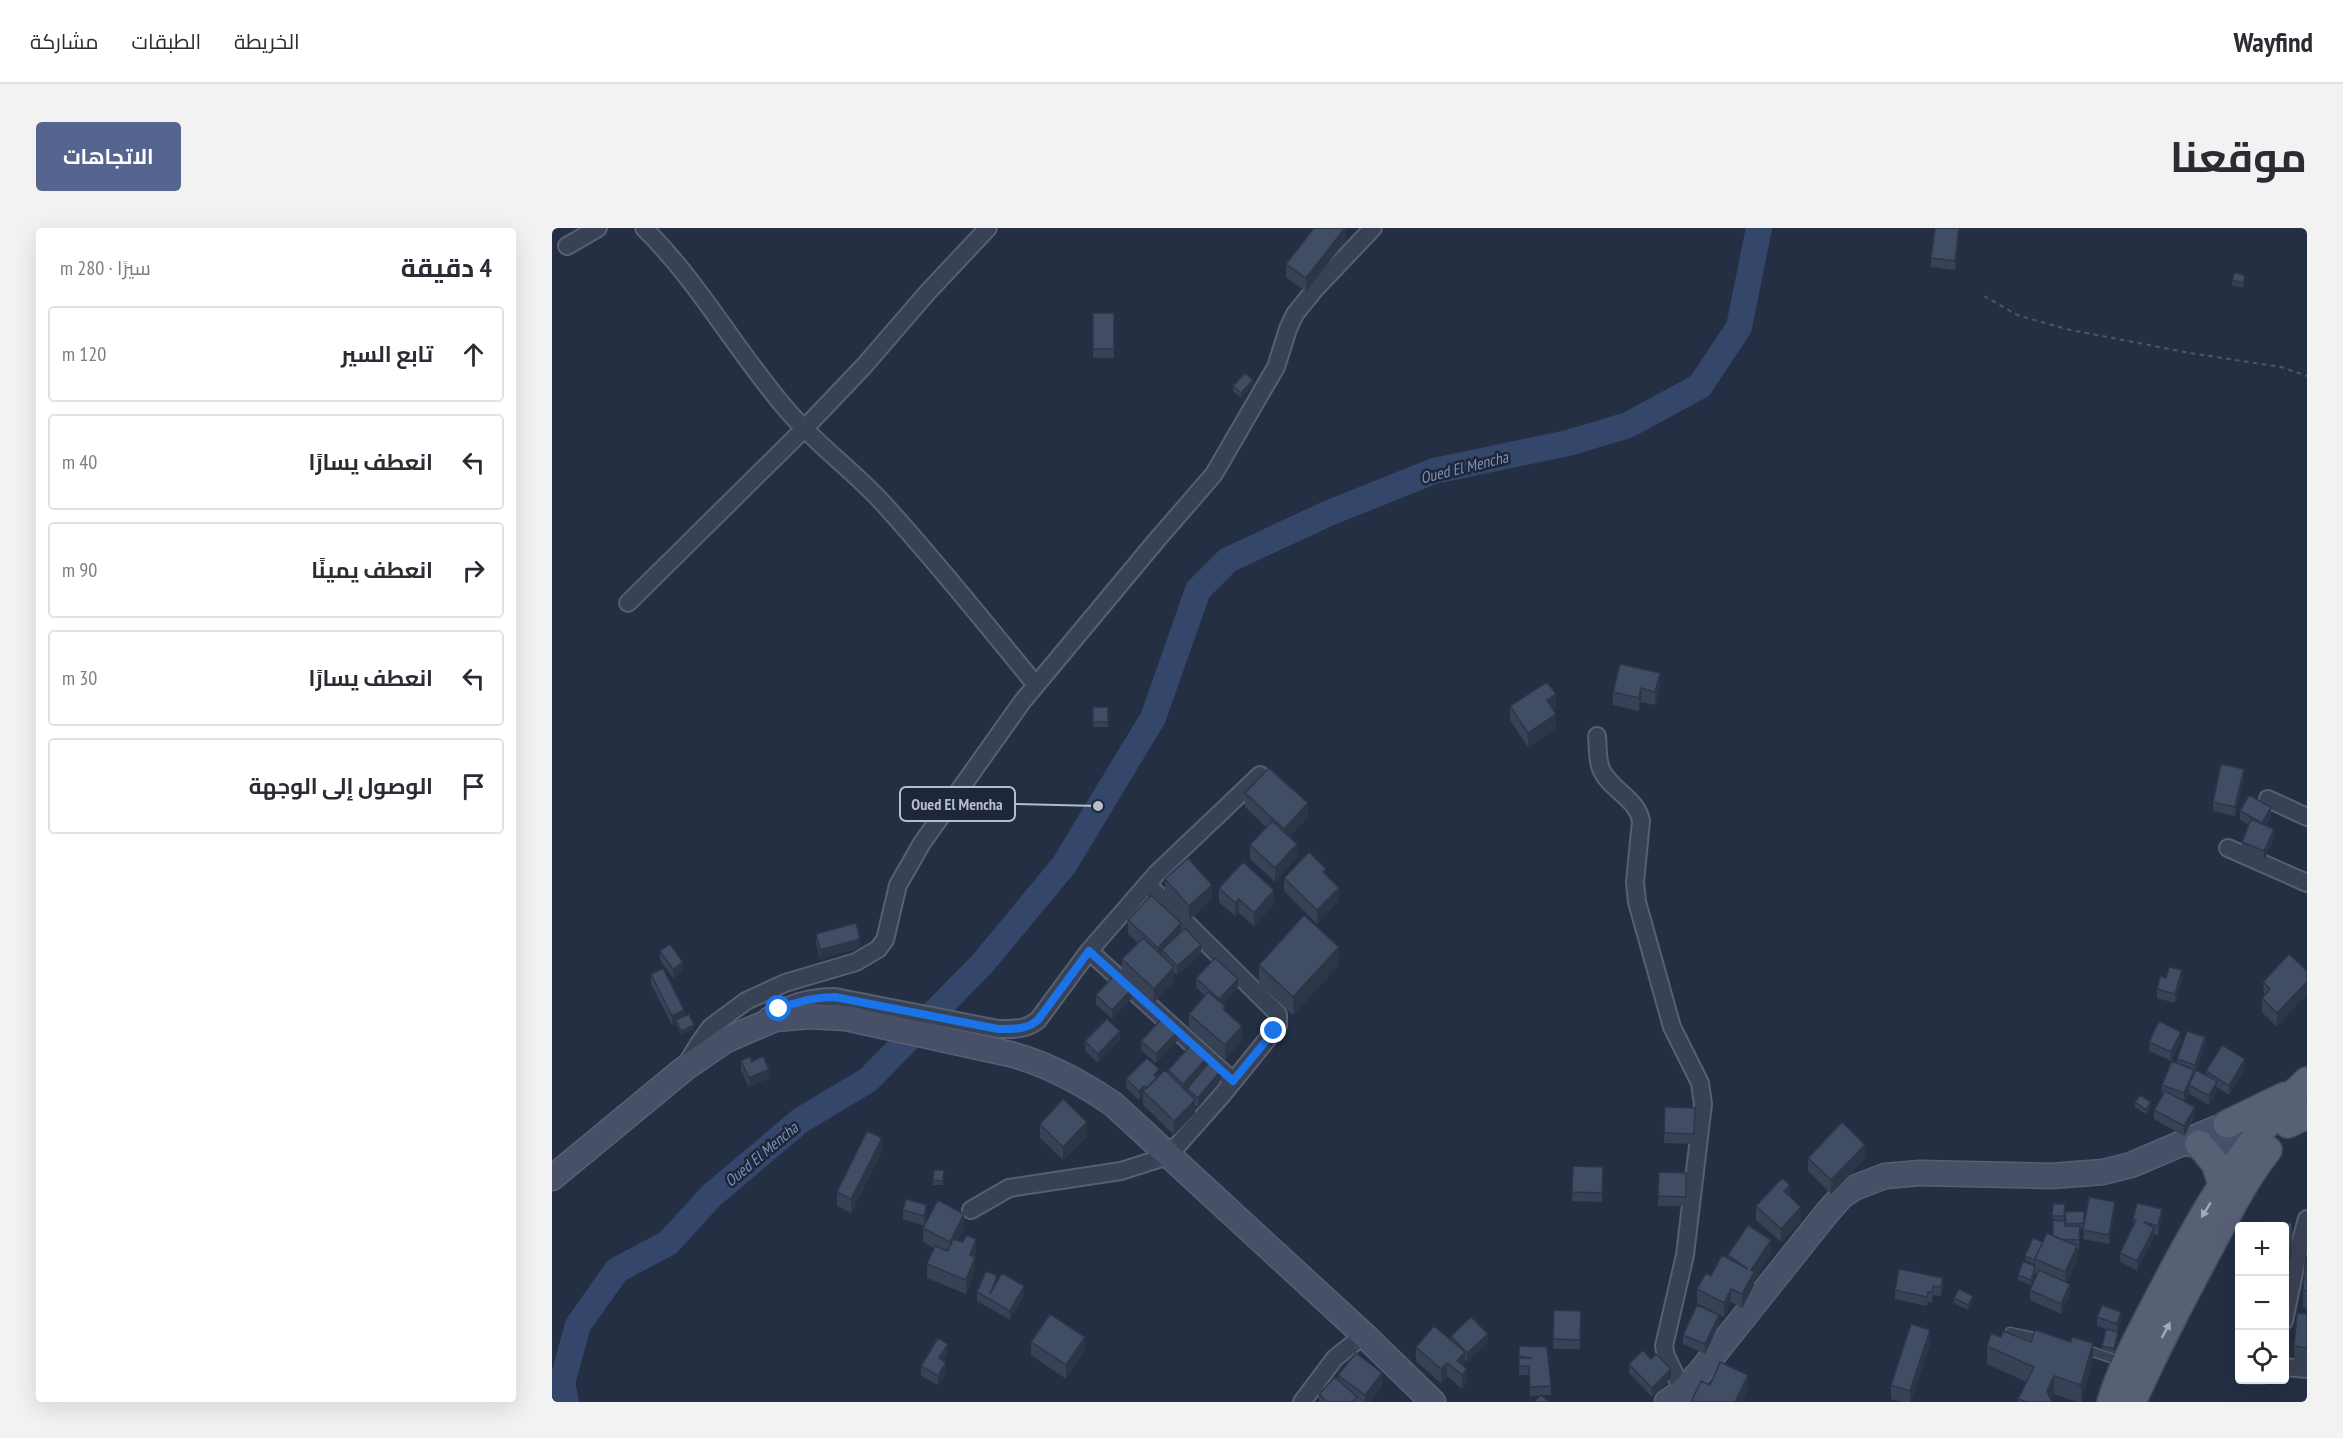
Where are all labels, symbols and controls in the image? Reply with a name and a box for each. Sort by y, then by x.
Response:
text: Wayfind [2233,23,2313,60]
text: مشاركة [30,28,99,55]
text: الطبقات [132,28,201,55]
text: الخريطة [234,28,300,55]
button: الاتجاهات [36,122,181,191]
text: موقعنا [2170,129,2307,184]
text: 4 دقيقة [401,251,492,284]
text: سيرًا · 280 m [60,255,151,281]
icon: ahead [457,338,490,371]
text: تابع السير [341,340,433,368]
text: 120 m [62,341,106,367]
icon: left [457,446,490,479]
water label: Oued El Mencha [1418,446,1511,488]
text: انعطف يسارًا [309,448,433,476]
text: 40 m [62,449,97,475]
icon: right [457,554,490,587]
text: انعطف يمينًا [311,556,433,584]
text: 90 m [62,557,97,583]
icon: left [457,662,490,695]
text: انعطف يسارًا [309,664,433,692]
text: 30 m [62,665,97,691]
icon: arrive [457,770,490,803]
text: الوصول إلى الوجهة [249,772,433,800]
callout: Oued El Mencha [900,787,1015,821]
text: Oued El Mencha [911,794,1003,814]
route start [765,995,791,1021]
route end [1260,1017,1286,1043]
water label: Oued El Mencha [720,1117,803,1190]
one-way arrow [2201,1201,2212,1218]
map controls [2235,1222,2289,1384]
button: + [2235,1222,2289,1276]
button: − [2235,1276,2289,1330]
one-way arrow [2161,1322,2171,1339]
button: locate [2235,1330,2289,1384]

